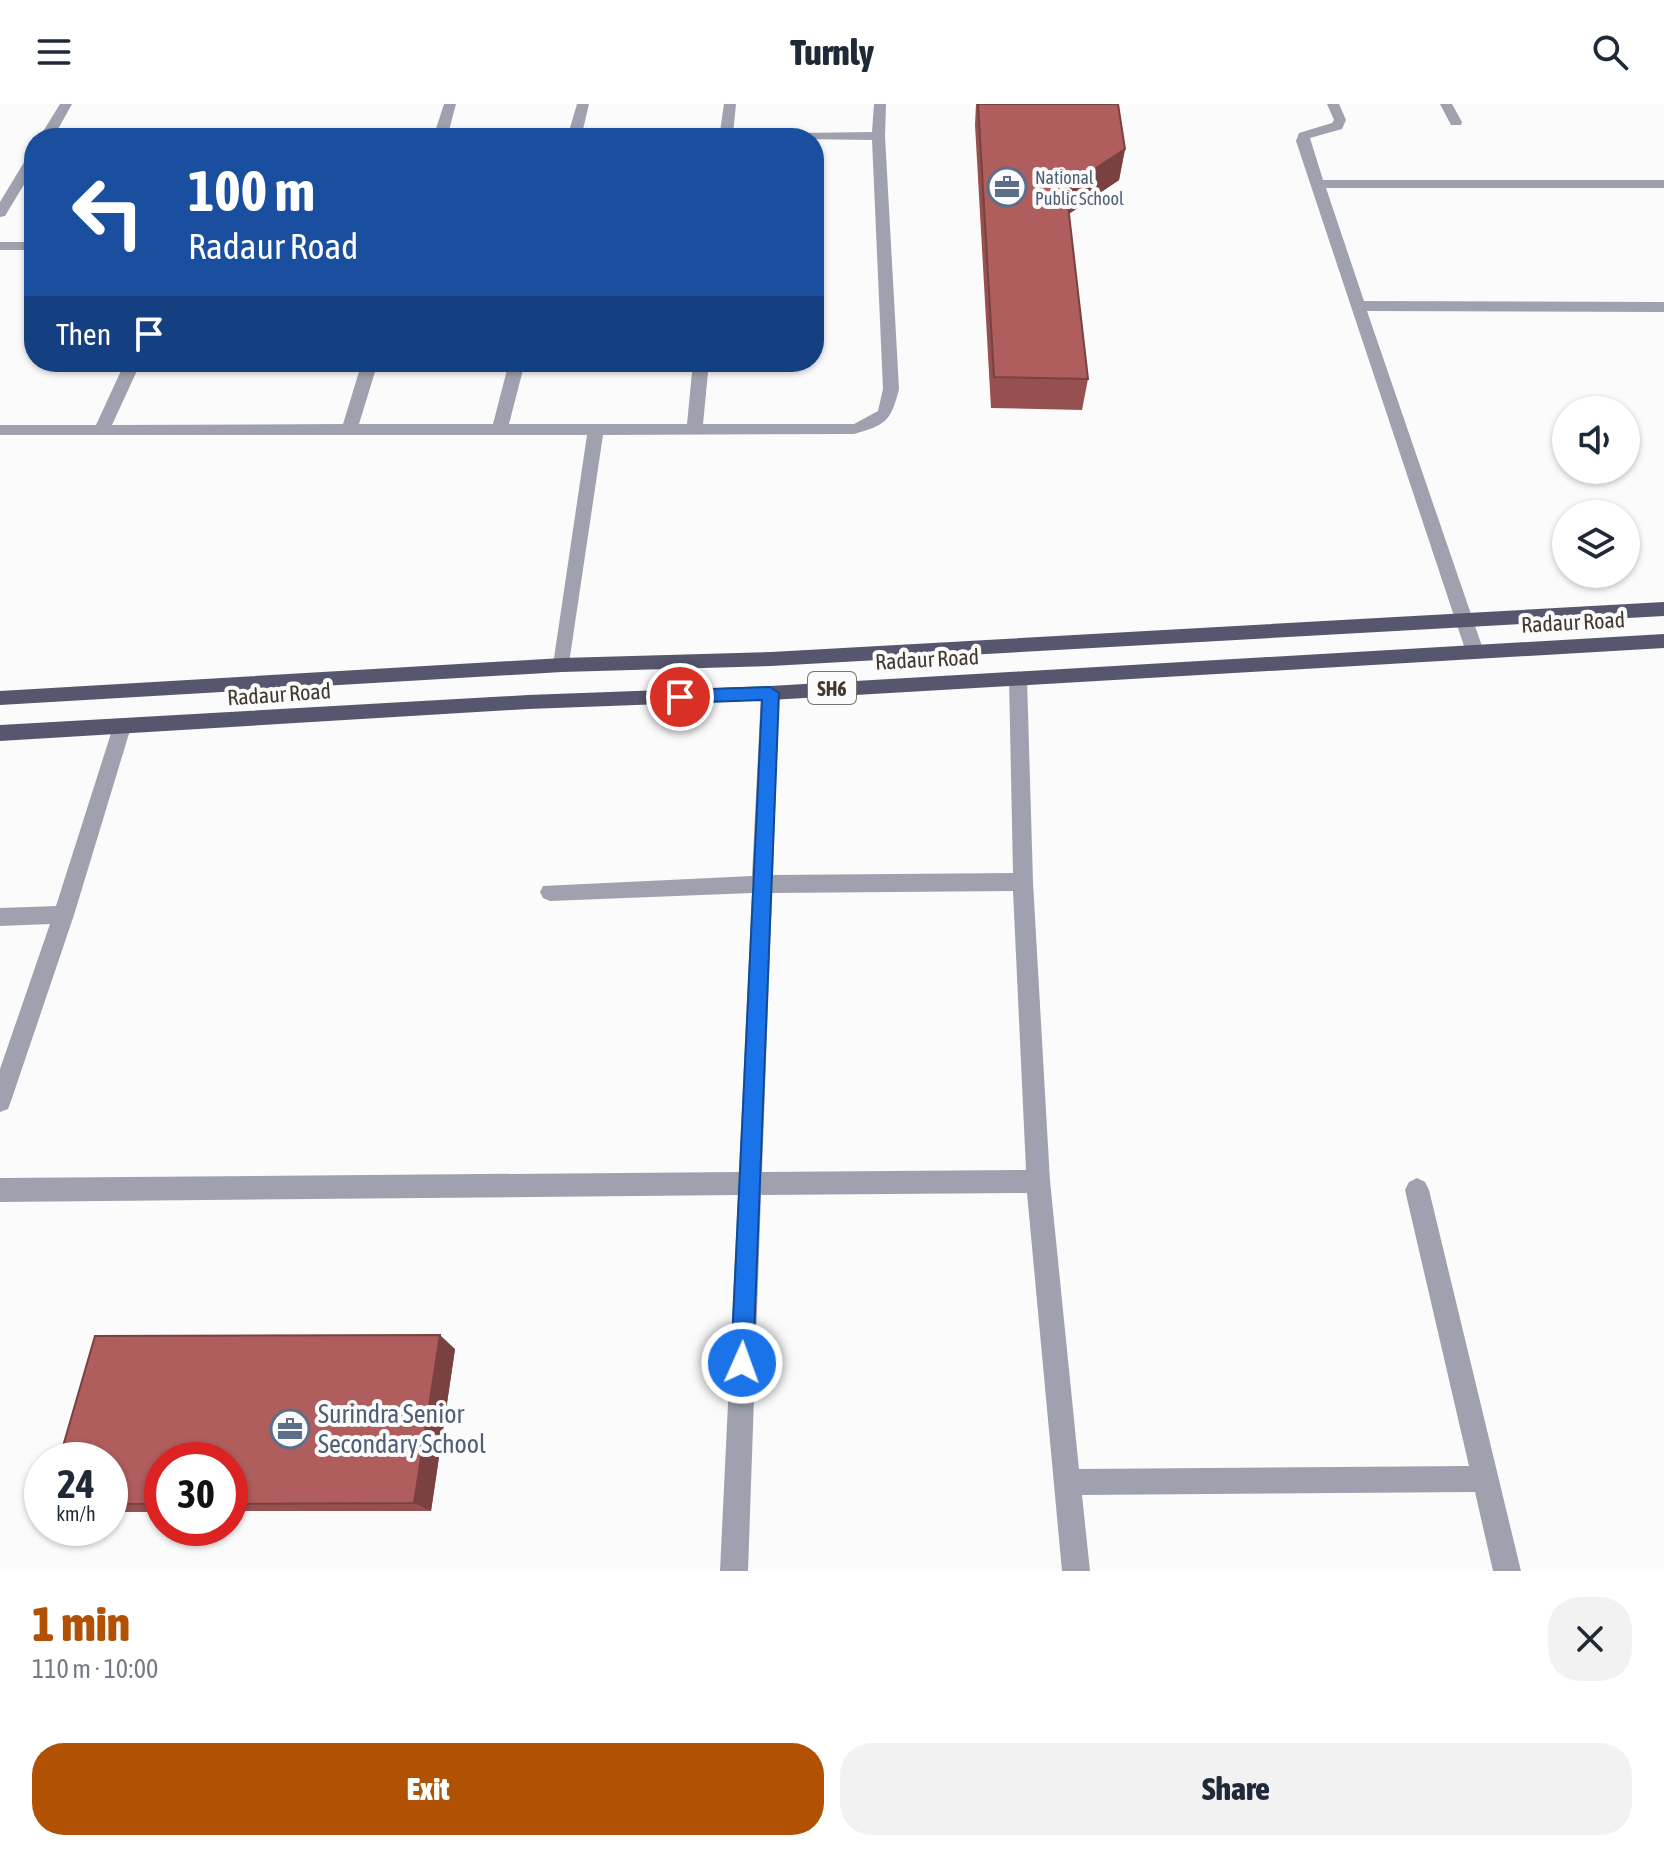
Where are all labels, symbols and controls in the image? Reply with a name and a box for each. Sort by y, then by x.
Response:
icon: menu [32,30,76,74]
icon: search [1588,30,1632,74]
text: Turnly [790,31,874,73]
text: 100 m [188,159,315,223]
icon: left [56,160,160,264]
office icon: National Public School [986,166,1028,208]
place label: National Public School [1035,167,1124,209]
text: Radaur Road [188,225,358,267]
icon: arrive [127,312,171,356]
text: Then [56,317,111,351]
map controls [1552,396,1640,588]
button: sound [1552,396,1640,484]
button: layers [1552,500,1640,588]
street label: Radaur Road [1520,606,1626,638]
street label: Radaur Road [874,643,980,675]
pin [646,663,714,731]
road number: SH6 [808,672,856,704]
icon: arrive [658,675,702,719]
street label: Radaur Road [226,677,332,711]
position arrow [700,1321,784,1405]
place label: Surindra Senior Secondary School [318,1399,486,1459]
office icon: Surindra Senior Secondary School [269,1408,311,1450]
speed limit sign: 30 [144,1442,248,1546]
text: 24 [57,1461,95,1506]
text: km/h [56,1502,96,1525]
text: 1 min [32,1596,130,1651]
button: close [1548,1597,1632,1681]
text: 110 m · 10:00 [32,1654,158,1684]
button: Exit [32,1743,824,1835]
button: Share [840,1743,1632,1835]

